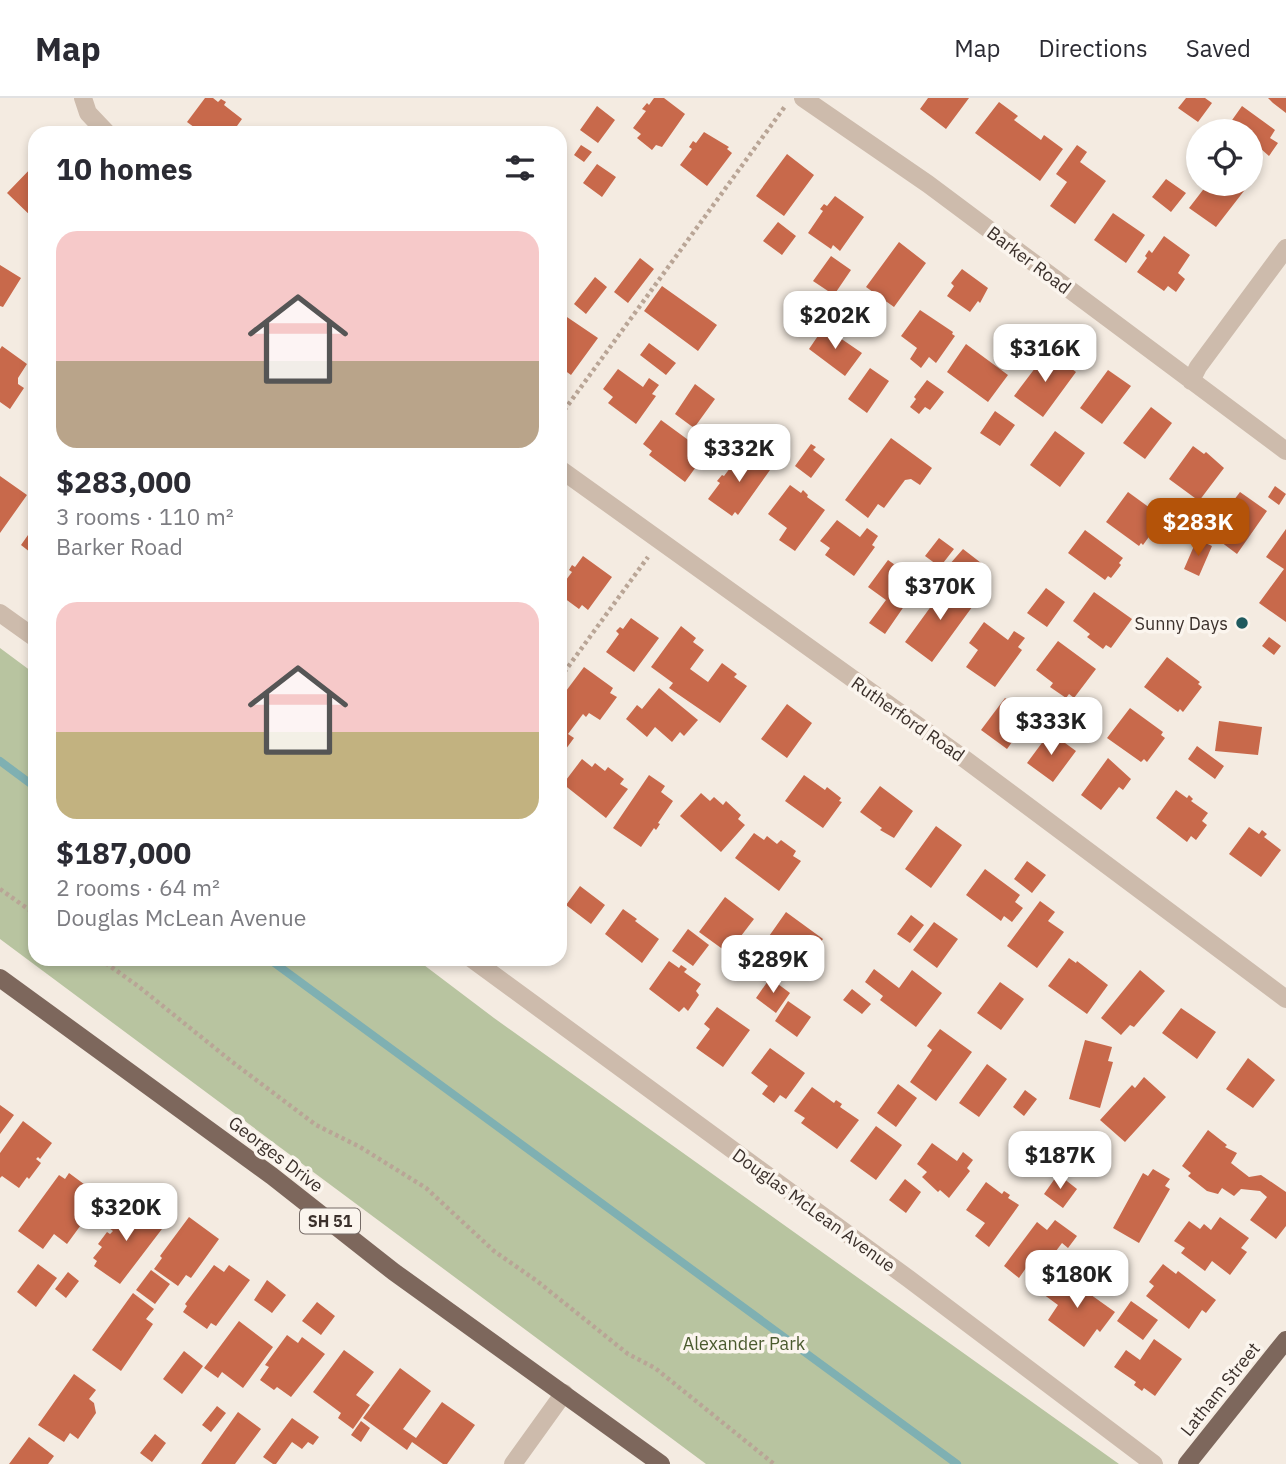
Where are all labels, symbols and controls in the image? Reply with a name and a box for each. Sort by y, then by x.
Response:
text: Map [35,27,101,70]
text: Map [954,32,1000,64]
text: Directions [1038,32,1148,64]
text: Saved [1186,32,1251,64]
map controls [1186,119,1263,196]
button: locate [1186,119,1263,196]
text: 10 homes [56,149,193,188]
icon: filters [501,149,539,187]
street label: Barker Road [982,221,1076,299]
icon: home [235,276,361,402]
pin: $202K [786,292,884,351]
text: $202K [799,299,871,329]
pin: $316K [996,324,1094,384]
text: $316K [1009,332,1081,362]
pin: $332K [690,424,788,484]
text: $332K [703,432,775,462]
text: $283,000 [56,462,191,501]
pin: $283K [1149,498,1247,558]
text: 3 rooms · 110 m² [56,501,234,531]
text: $283K [1162,506,1234,536]
text: Barker Road [56,531,183,561]
pin: $370K [891,562,989,622]
text: $370K [904,570,976,600]
place label: Sunny Days [1135,612,1228,635]
marker: Sunny Days [1234,615,1250,631]
icon: home [235,647,361,773]
street label: Rutherford Road [847,671,969,767]
pin: $333K [1002,698,1100,757]
text: $333K [1015,705,1087,735]
text: $187,000 [56,833,191,872]
text: 2 rooms · 64 m² [56,872,220,902]
text: Douglas McLean Avenue [56,902,306,932]
pin: $289K [724,936,822,995]
text: $289K [737,943,809,973]
street label: Georges Drive [224,1111,328,1197]
pin: $187K [1011,1132,1109,1191]
text: $187K [1024,1139,1096,1169]
street label: Douglas McLean Avenue [728,1143,900,1277]
pin: $320K [77,1184,175,1243]
text: $320K [90,1191,162,1221]
road number: SH 51 [300,1208,360,1233]
pin: $180K [1028,1250,1126,1310]
text: $180K [1041,1258,1113,1288]
park label: Alexander Park [683,1332,806,1355]
street label: Latham Street [1175,1337,1265,1441]

